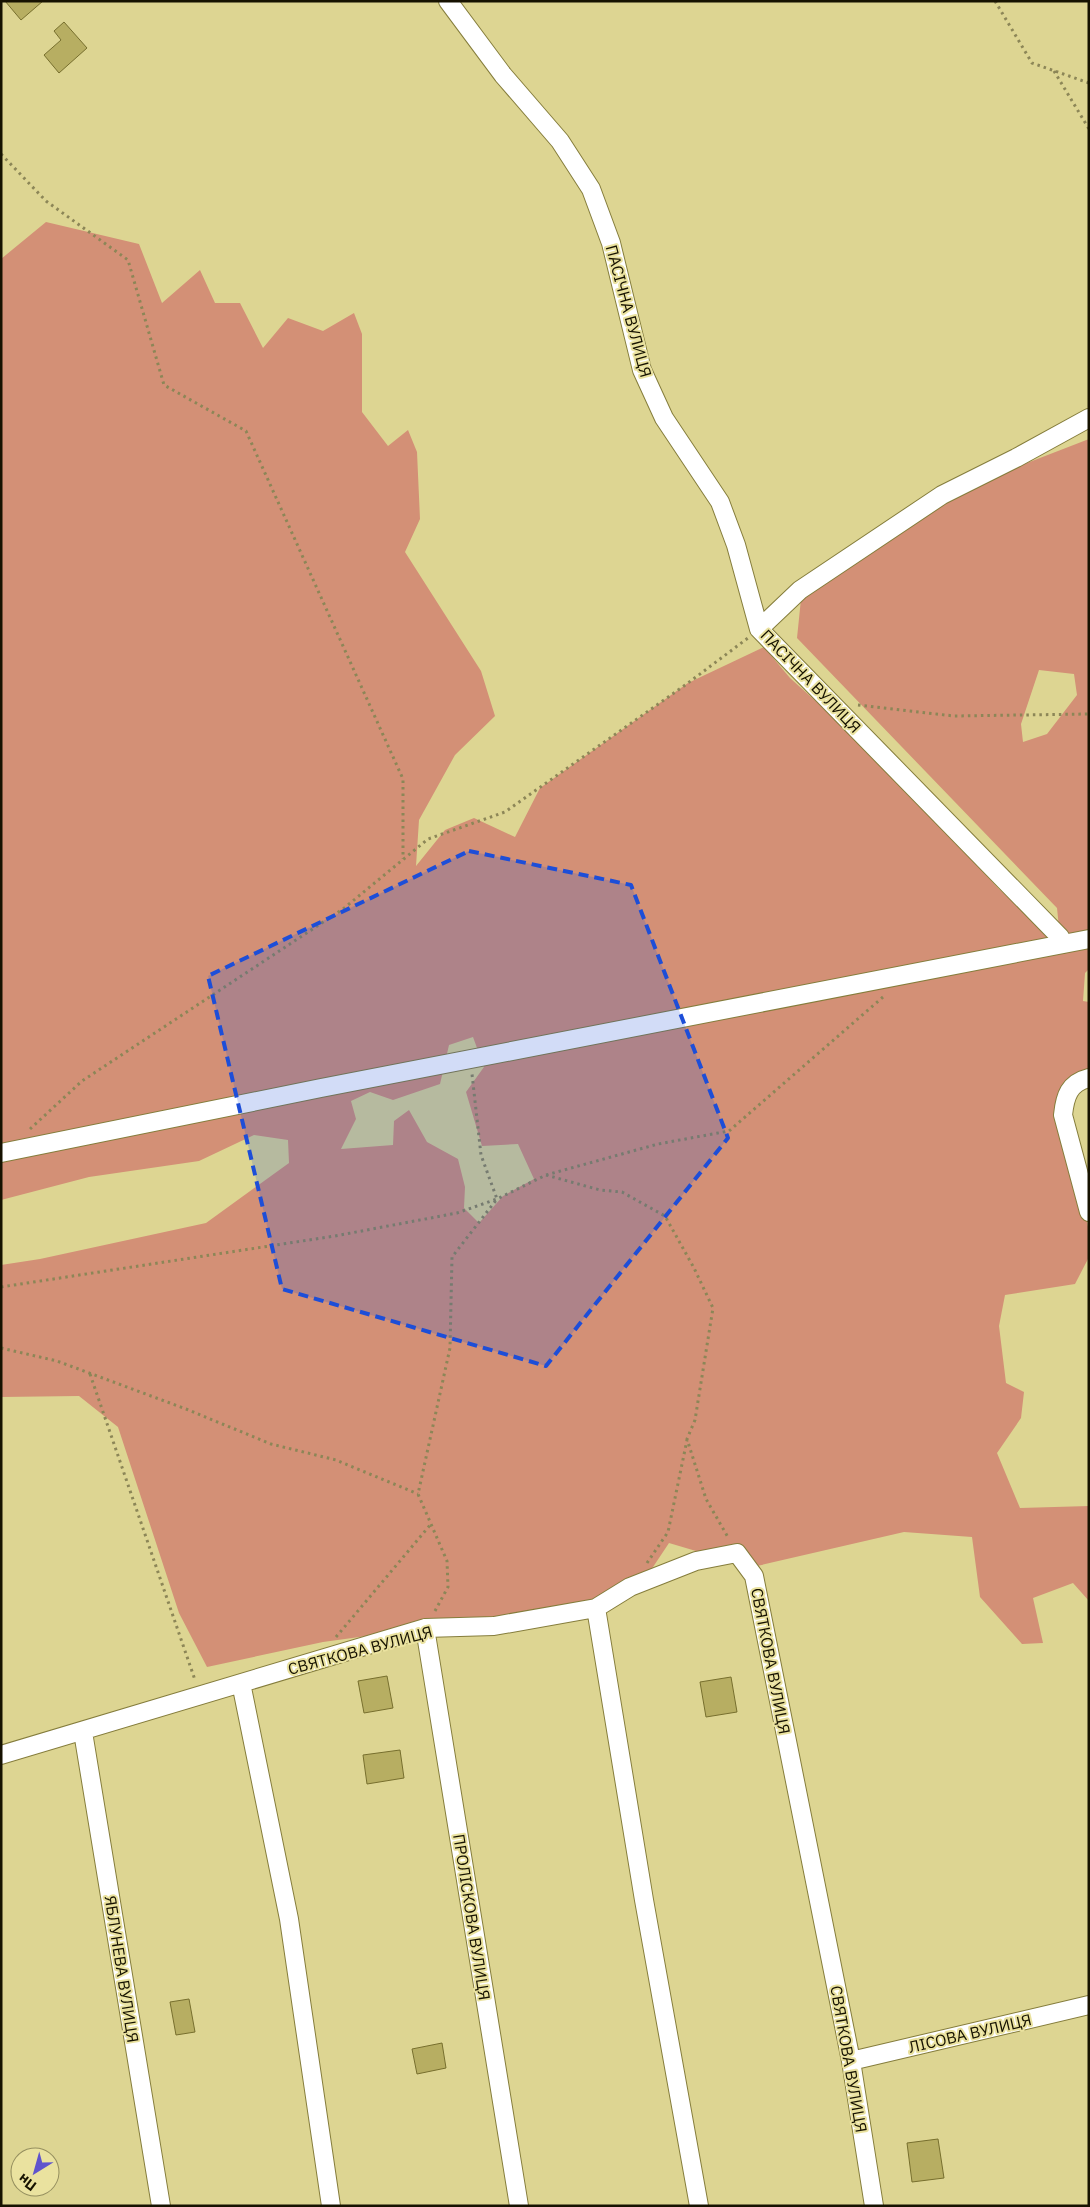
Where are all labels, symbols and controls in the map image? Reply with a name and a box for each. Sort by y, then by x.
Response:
street label: ПАСІЧНА ВУЛИЦЯ [602,243,656,379]
street label: ПАСІЧНА ВУЛИЦЯ [757,625,865,737]
street label: СВЯТКОВА ВУЛИЦЯ [747,1586,795,1736]
street label: СВЯТКОВА ВУЛИЦЯ [286,1621,434,1679]
street label: ПРОЛІСКОВА ВУЛИЦЯ [449,1833,495,2001]
street label: ЯБЛУНЕВА ВУЛИЦЯ [100,1894,144,2044]
street label: СВЯТКОВА ВУЛИЦЯ [826,1984,872,2134]
street label: ЛІСОВА ВУЛИЦЯ [907,2009,1033,2057]
north arrow [10,2147,60,2197]
text: Пн [14,2170,40,2195]

